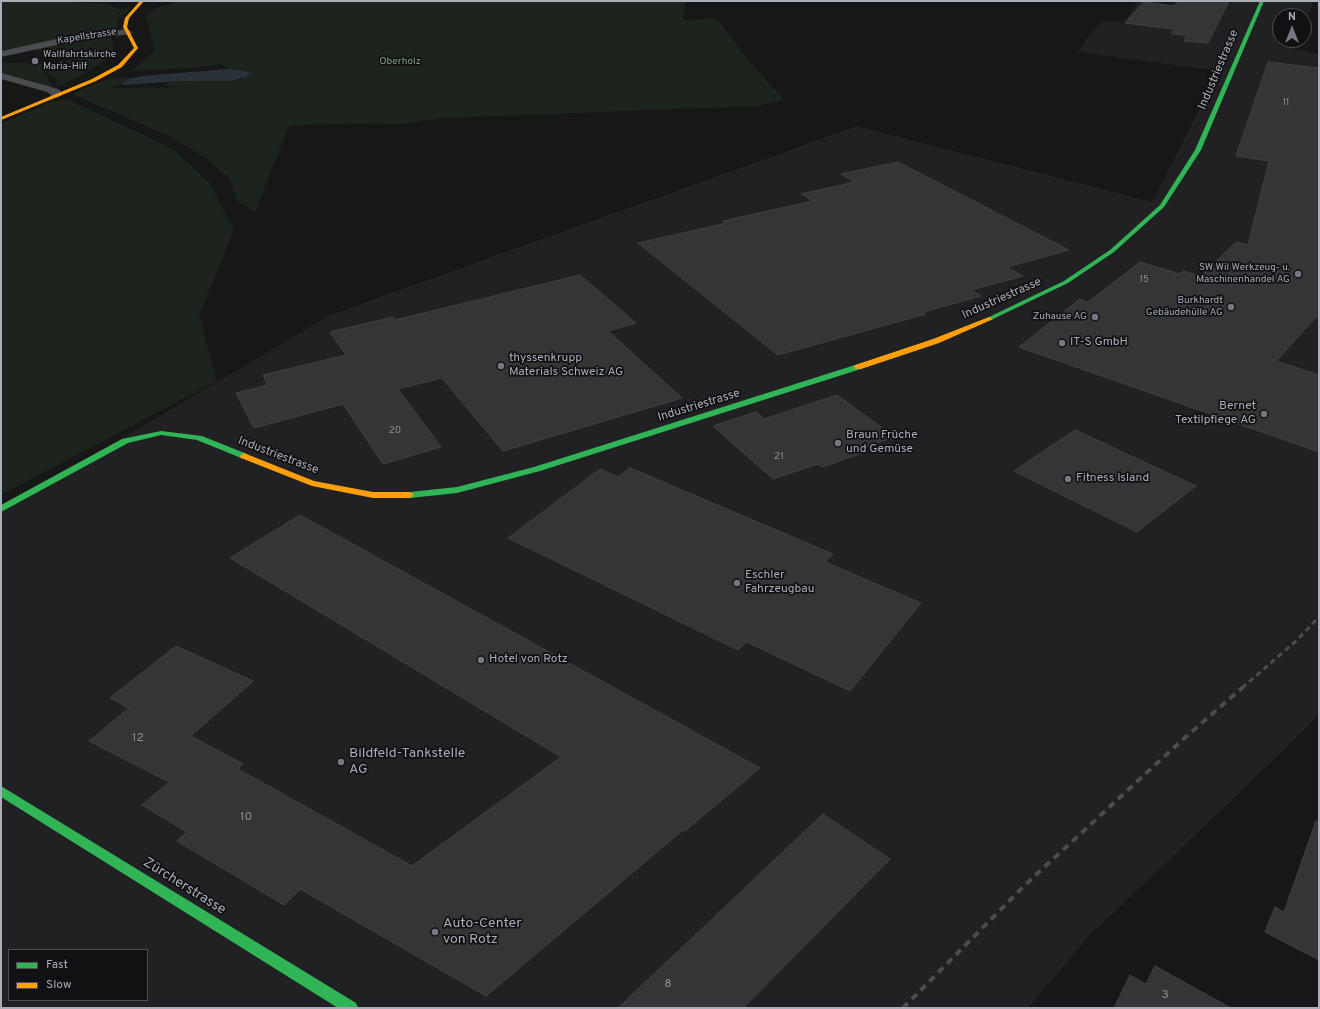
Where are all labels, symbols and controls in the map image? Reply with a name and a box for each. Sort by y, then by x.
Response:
north arrow [1272,8,1312,48]
text: N [1288,10,1296,24]
street label: Kapellstrasse [57,26,117,48]
street label: Industriestrasse [1196,28,1242,112]
place label: Wallfahrtskirche Maria-Hilf [43,49,116,72]
marker: Wallfahrtskirche Maria-Hilf [30,56,40,66]
park label: Oberholz [379,56,421,68]
house number: 11 [1283,98,1289,108]
place label: SW Wil Werkzeug- u. Maschinenhandel AG [1196,262,1290,286]
marker: SW Wil Werkzeug- u. Maschinenhandel AG [1293,269,1303,279]
street label: Industriestrasse [960,275,1044,323]
house number: 15 [1140,275,1148,285]
place label: Burkhardt Gebäudehülle AG [1146,295,1223,318]
marker: Burkhardt Gebäudehülle AG [1226,302,1236,312]
place label: Zuhause AG [1033,311,1087,323]
marker: Zuhause AG [1090,312,1100,322]
place label: IT-S GmbH [1070,336,1128,350]
marker: IT-S GmbH [1057,338,1067,348]
place label: thyssenkrupp Materials Schweiz AG [509,352,623,380]
marker: thyssenkrupp Materials Schweiz AG [496,361,506,371]
street label: Industriestrasse [656,387,742,425]
place label: Bernet Textilpflege AG [1175,400,1256,428]
marker: Bernet Textilpflege AG [1259,409,1269,419]
house number: 20 [389,425,401,437]
place label: Braun Früche und Gemüse [846,429,918,457]
street label: Industriestrasse [236,434,320,478]
marker: Braun Früche und Gemüse [833,438,843,448]
house number: 21 [774,451,784,463]
place label: Fitness Island [1076,472,1149,486]
marker: Fitness Island [1063,474,1073,484]
place label: Eschler Fahrzeugbau [745,569,814,597]
marker: Eschler Fahrzeugbau [732,578,742,588]
place label: Hotel von Rotz [489,653,568,667]
marker: Hotel von Rotz [476,655,486,665]
house number: 12 [132,732,144,746]
place label: Bildfeld-Tankstelle AG [349,746,465,778]
marker: Bildfeld-Tankstelle AG [336,757,346,767]
house number: 10 [240,811,252,825]
street label: Zürcherstrasse [140,855,228,919]
place label: Auto-Center von Rotz [443,916,522,948]
marker: Auto-Center von Rotz [430,927,440,937]
legend [8,949,148,1001]
text: Fast [46,957,68,973]
text: Slow [46,977,72,993]
house number: 8 [664,978,672,992]
house number: 3 [1161,989,1169,1003]

